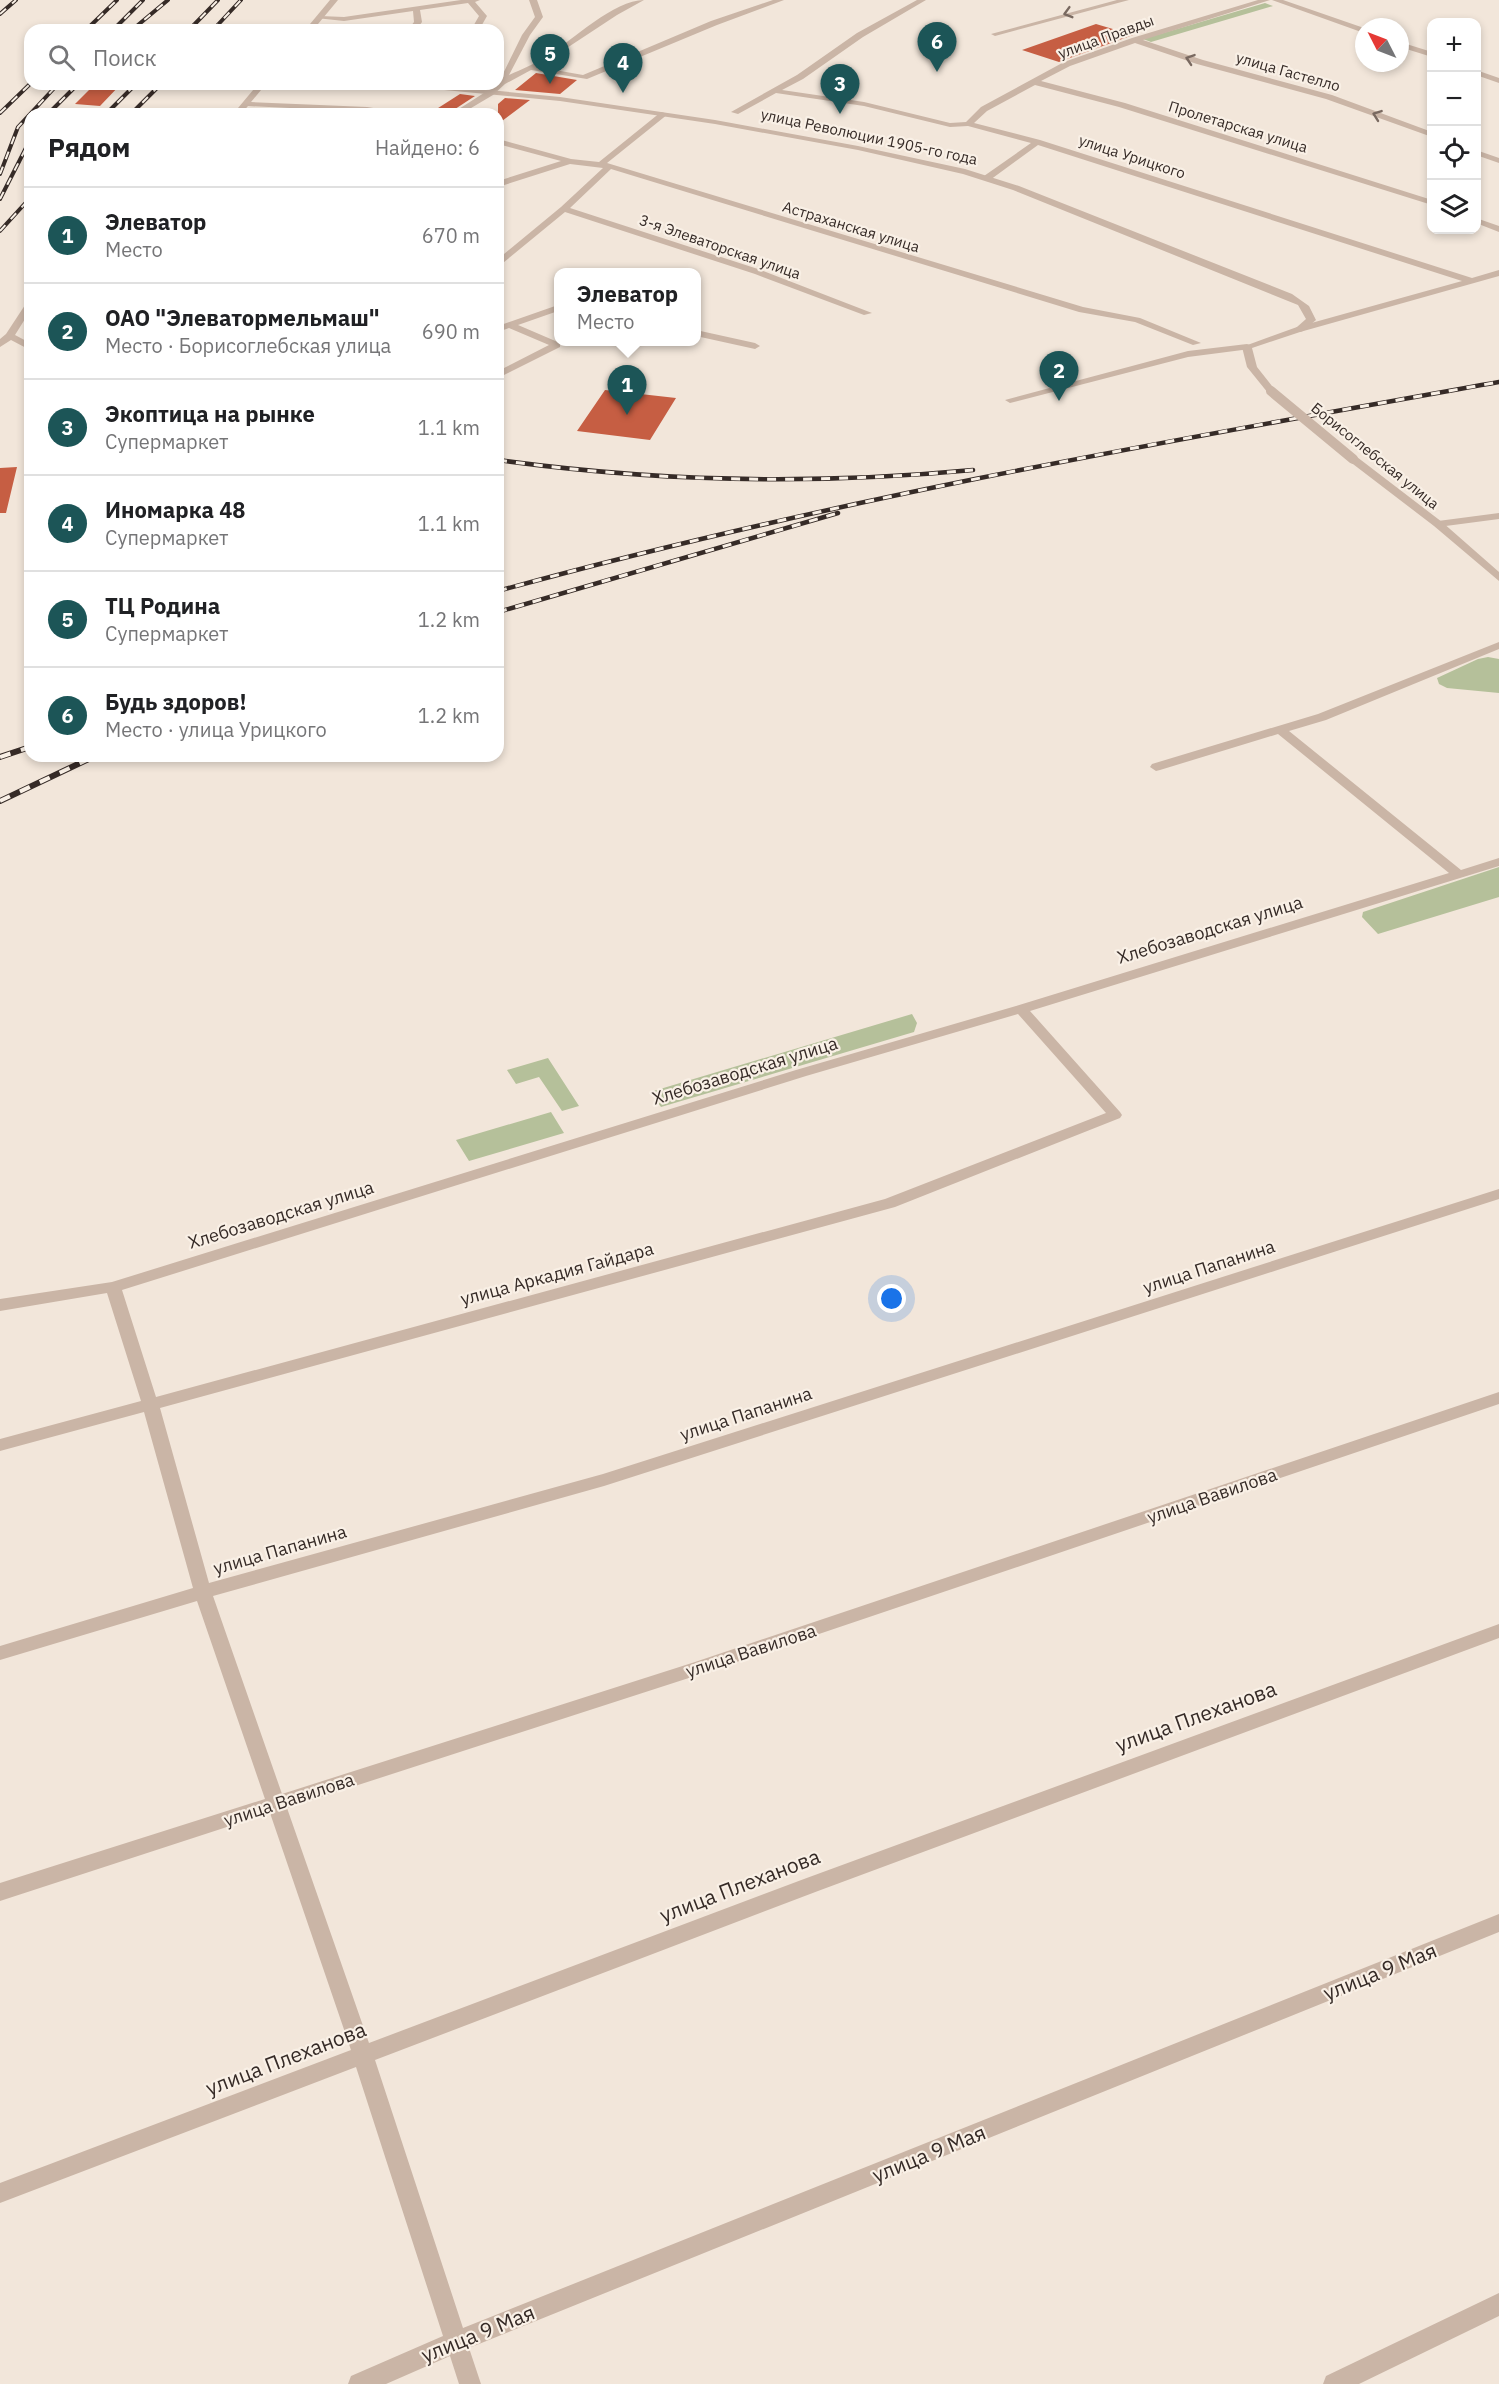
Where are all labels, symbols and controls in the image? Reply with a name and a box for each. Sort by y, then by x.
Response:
one-way arrow [1063,6,1073,19]
street label: улица Правды [1055,10,1156,63]
north arrow [1355,18,1409,72]
map controls [1427,18,1481,234]
button: + [1427,18,1481,72]
pin: 6 [918,22,956,72]
search box [24,24,504,90]
pin: 5 [530,34,570,84]
icon: search [45,41,78,74]
text: Поиск [93,43,157,72]
pin: 4 [604,44,642,93]
street label: улица Гастелло [1234,48,1342,95]
one-way arrow [1185,53,1196,66]
pin: 3 [820,64,860,114]
button: − [1427,72,1481,126]
street label: Пролетарская улица [1166,96,1310,157]
street label: улица Революции 1905-го года [759,104,979,169]
one-way arrow [1372,110,1383,122]
button: locate [1427,126,1481,180]
text: Рядом [48,130,130,164]
street label: улица Урицкого [1076,130,1188,183]
text: Найдено: 6 [375,134,480,161]
button: layers [1427,180,1481,234]
street label: Астраханская улица [780,197,922,256]
text: Элеватор [105,207,206,236]
street label: 3-я Элеваторская улица [637,210,803,283]
text: 1 [62,222,74,249]
text: 670 m [422,222,480,249]
text: Место [105,236,163,263]
popup [554,268,701,346]
text: Элеватор [577,279,678,308]
text: ОАО "Элеватормельмаш" [105,303,380,332]
text: Место [577,308,635,335]
text: 2 [62,318,74,345]
text: 690 m [422,318,480,345]
text: Место · Борисоглебская улица [105,332,391,359]
pin: 2 [1040,352,1078,401]
pin: 1 [608,366,646,415]
street label: Борисоглебская улица [1307,398,1443,513]
text: Экоптица на рынке [105,399,315,428]
text: 3 [62,414,74,441]
text: 1.1 km [418,414,480,441]
text: Супермаркет [105,428,228,455]
text: Иномарка 48 [105,495,246,524]
text: 4 [62,510,74,537]
text: 1.1 km [418,510,480,537]
text: Супермаркет [105,524,228,551]
text: ТЦ Родина [105,591,220,620]
text: 5 [62,606,74,633]
text: 1.2 km [418,606,480,633]
text: Супермаркет [105,620,228,647]
text: Будь здоров! [105,687,246,716]
text: 6 [62,702,74,729]
text: 1.2 km [418,702,480,729]
text: Место · улица Урицкого [105,716,327,743]
street label: Хлебозаводская улица [1114,890,1306,969]
street label: Хлебозаводская улица [649,1031,841,1110]
street label: Хлебозаводская улица [185,1175,377,1254]
street label: улица Папанина [1140,1234,1278,1299]
street label: улица Аркадия Гайдара [458,1237,656,1310]
your location [877,1284,906,1313]
street label: улица Папанина [677,1381,815,1446]
street label: улица Вавилова [1144,1462,1280,1529]
street label: улица Папанина [211,1519,349,1580]
street label: улица Вавилова [683,1618,819,1682]
street label: улица Плеханова [1111,1674,1280,1758]
street label: улица Вавилова [221,1767,357,1831]
street label: улица Плеханова [655,1842,824,1929]
street label: улица 9 Мая [1319,1936,1441,2007]
street label: улица Плеханова [201,2015,370,2102]
street label: улица 9 Мая [868,2118,990,2189]
street label: улица 9 Мая [417,2298,539,2369]

